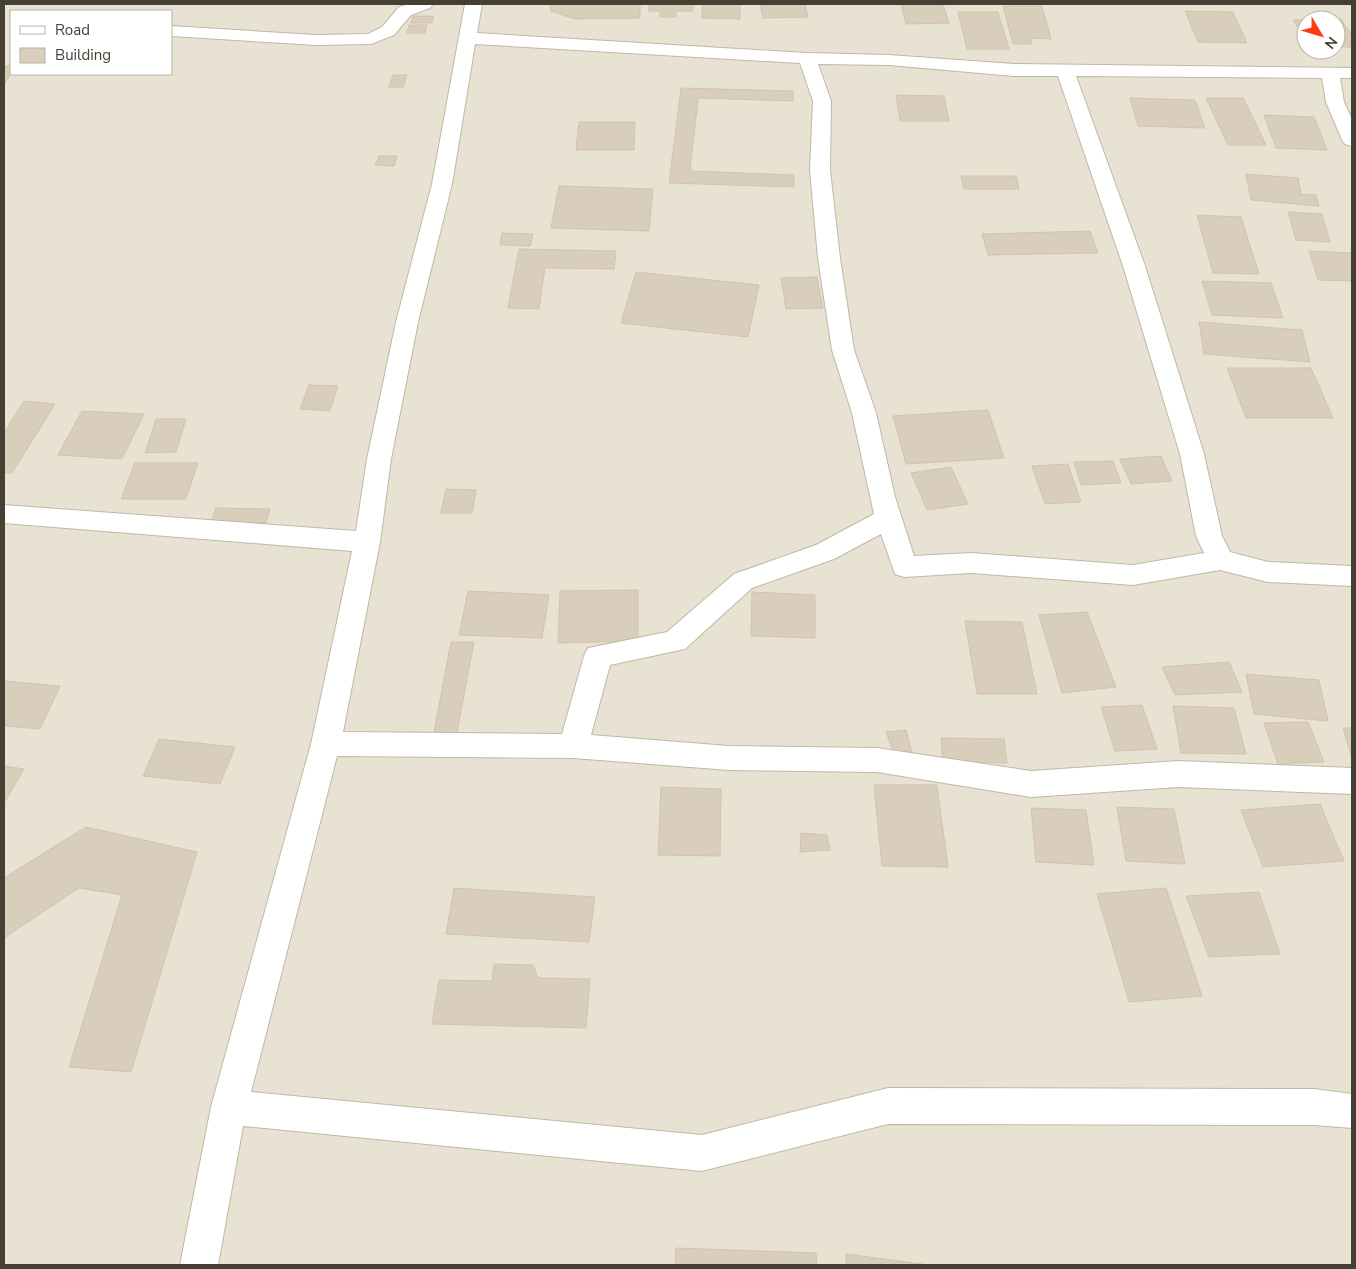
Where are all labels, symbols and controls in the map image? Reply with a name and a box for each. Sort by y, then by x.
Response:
legend [10,10,172,75]
north arrow [1296,10,1346,60]
text: Road [55,20,90,40]
text: N [1320,33,1342,53]
text: Building [55,45,111,65]

